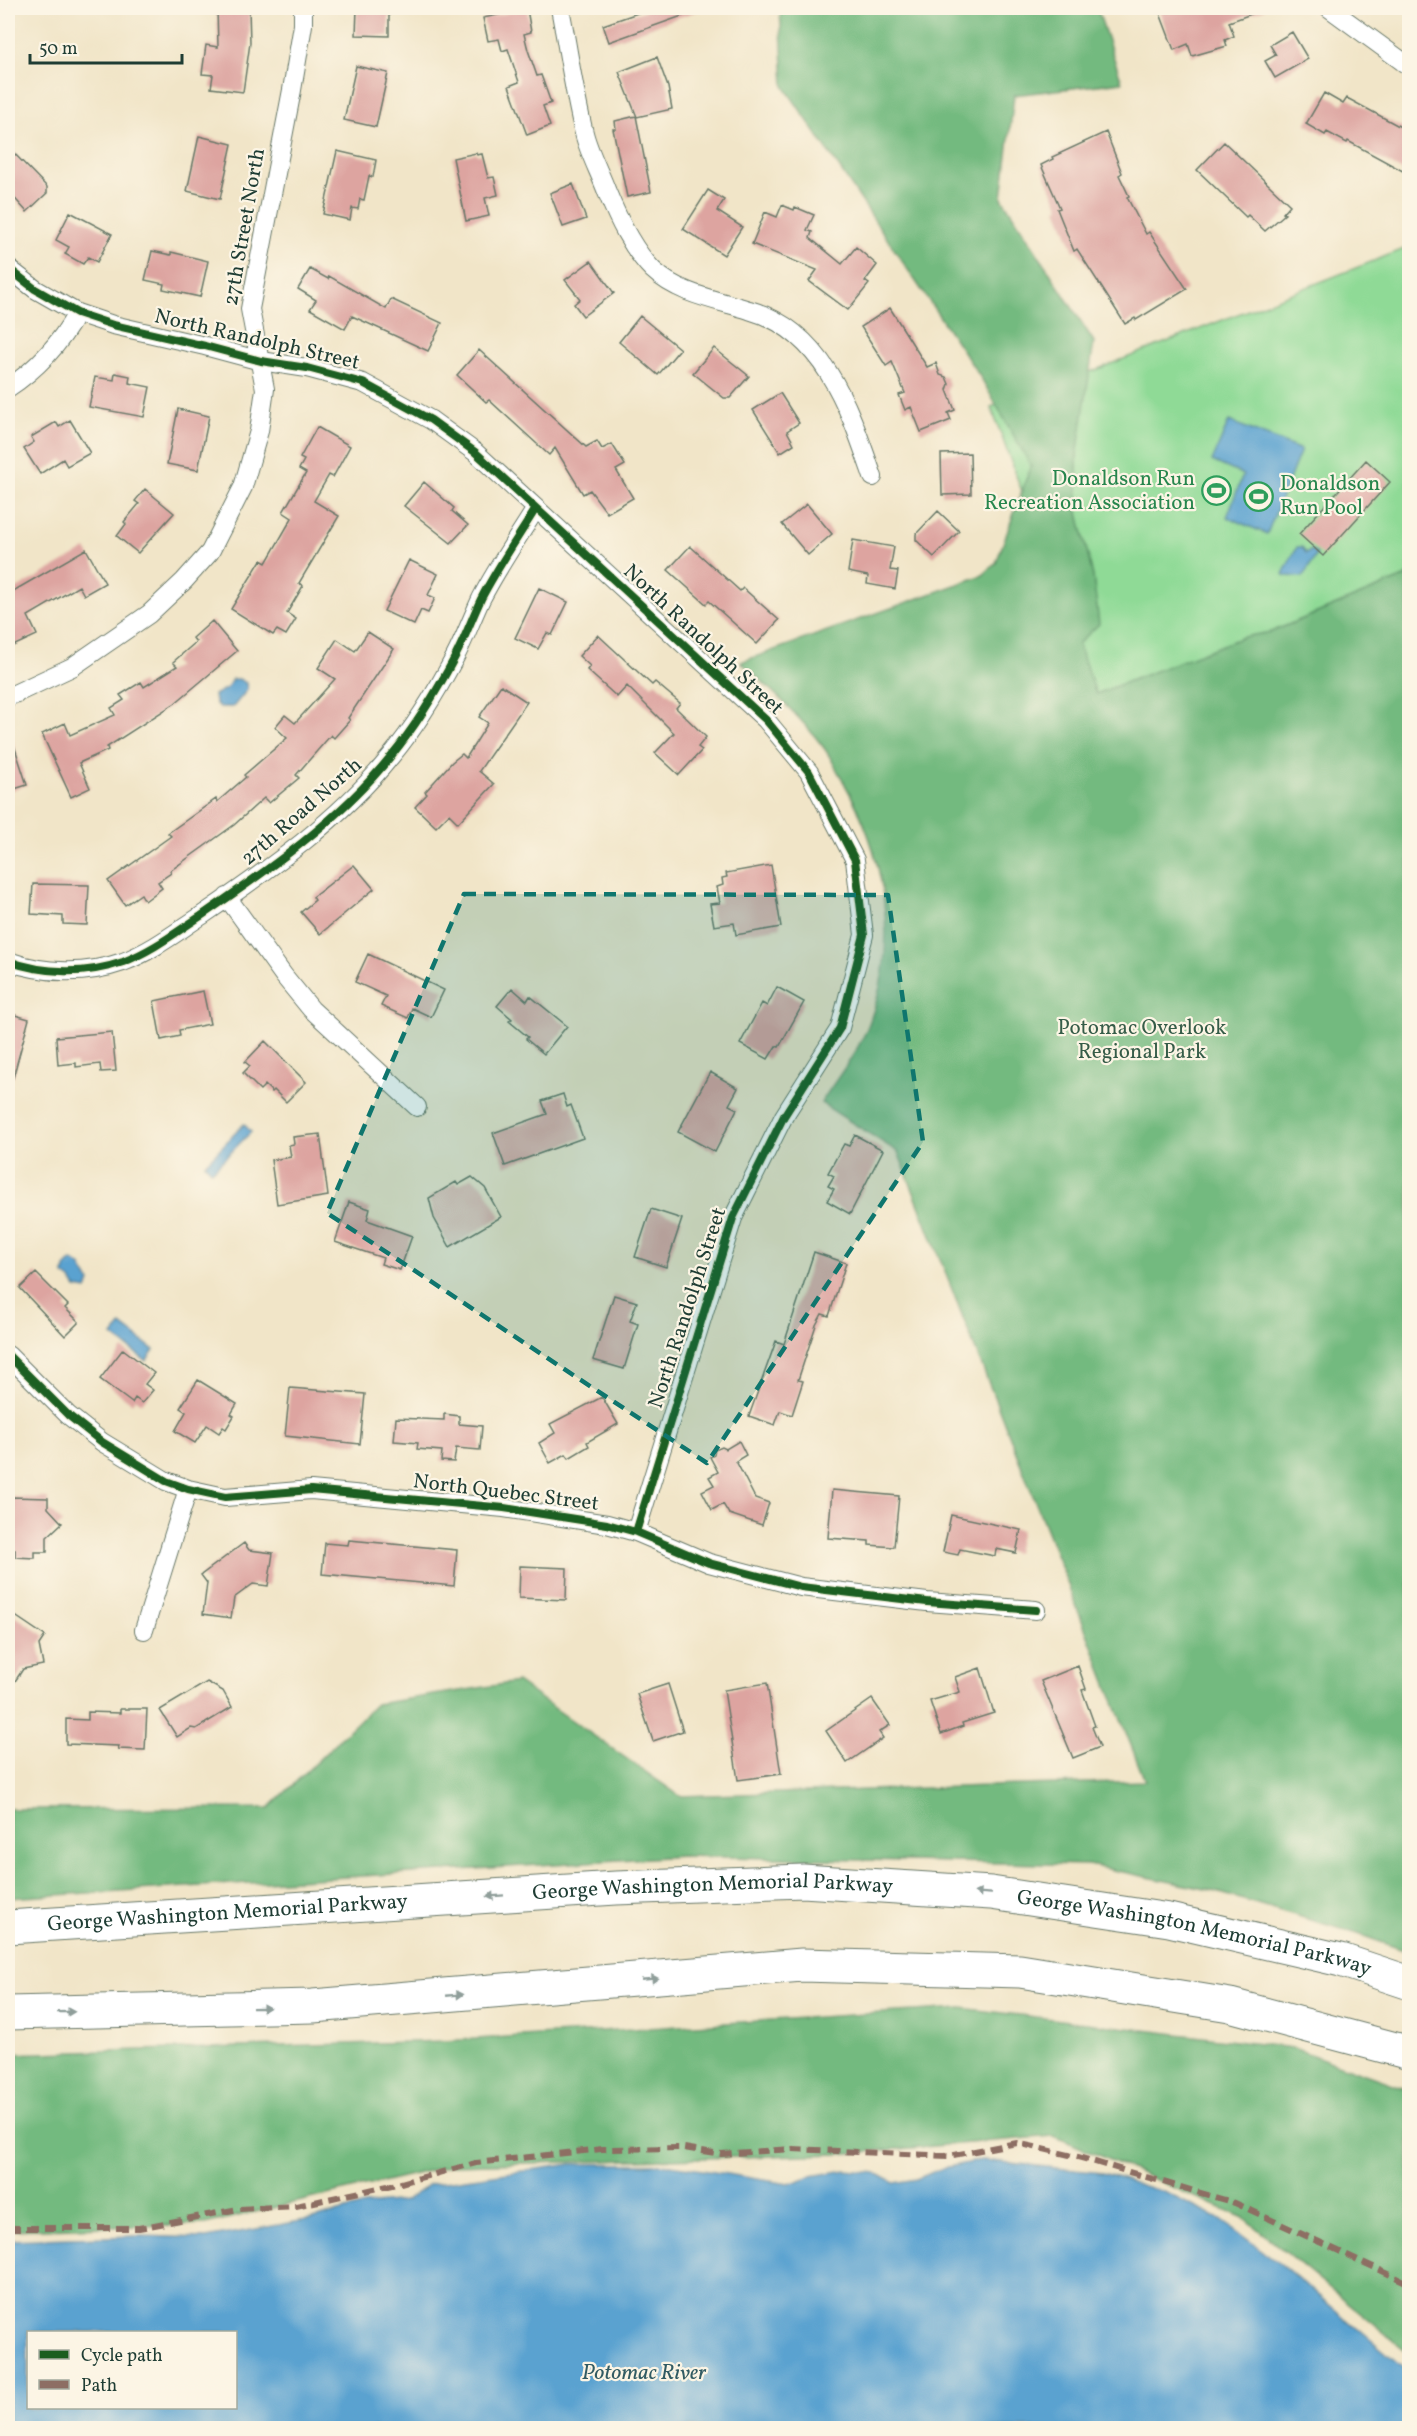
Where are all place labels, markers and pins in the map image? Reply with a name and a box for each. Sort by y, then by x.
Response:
place label: Donaldson Run Recreation Association [984,465,1195,518]
place label: Donaldson Run Pool [1280,470,1380,523]
sports icon: Donaldson Run Recreation Association [1200,475,1232,507]
sports icon: Donaldson Run Pool [1243,480,1275,512]

